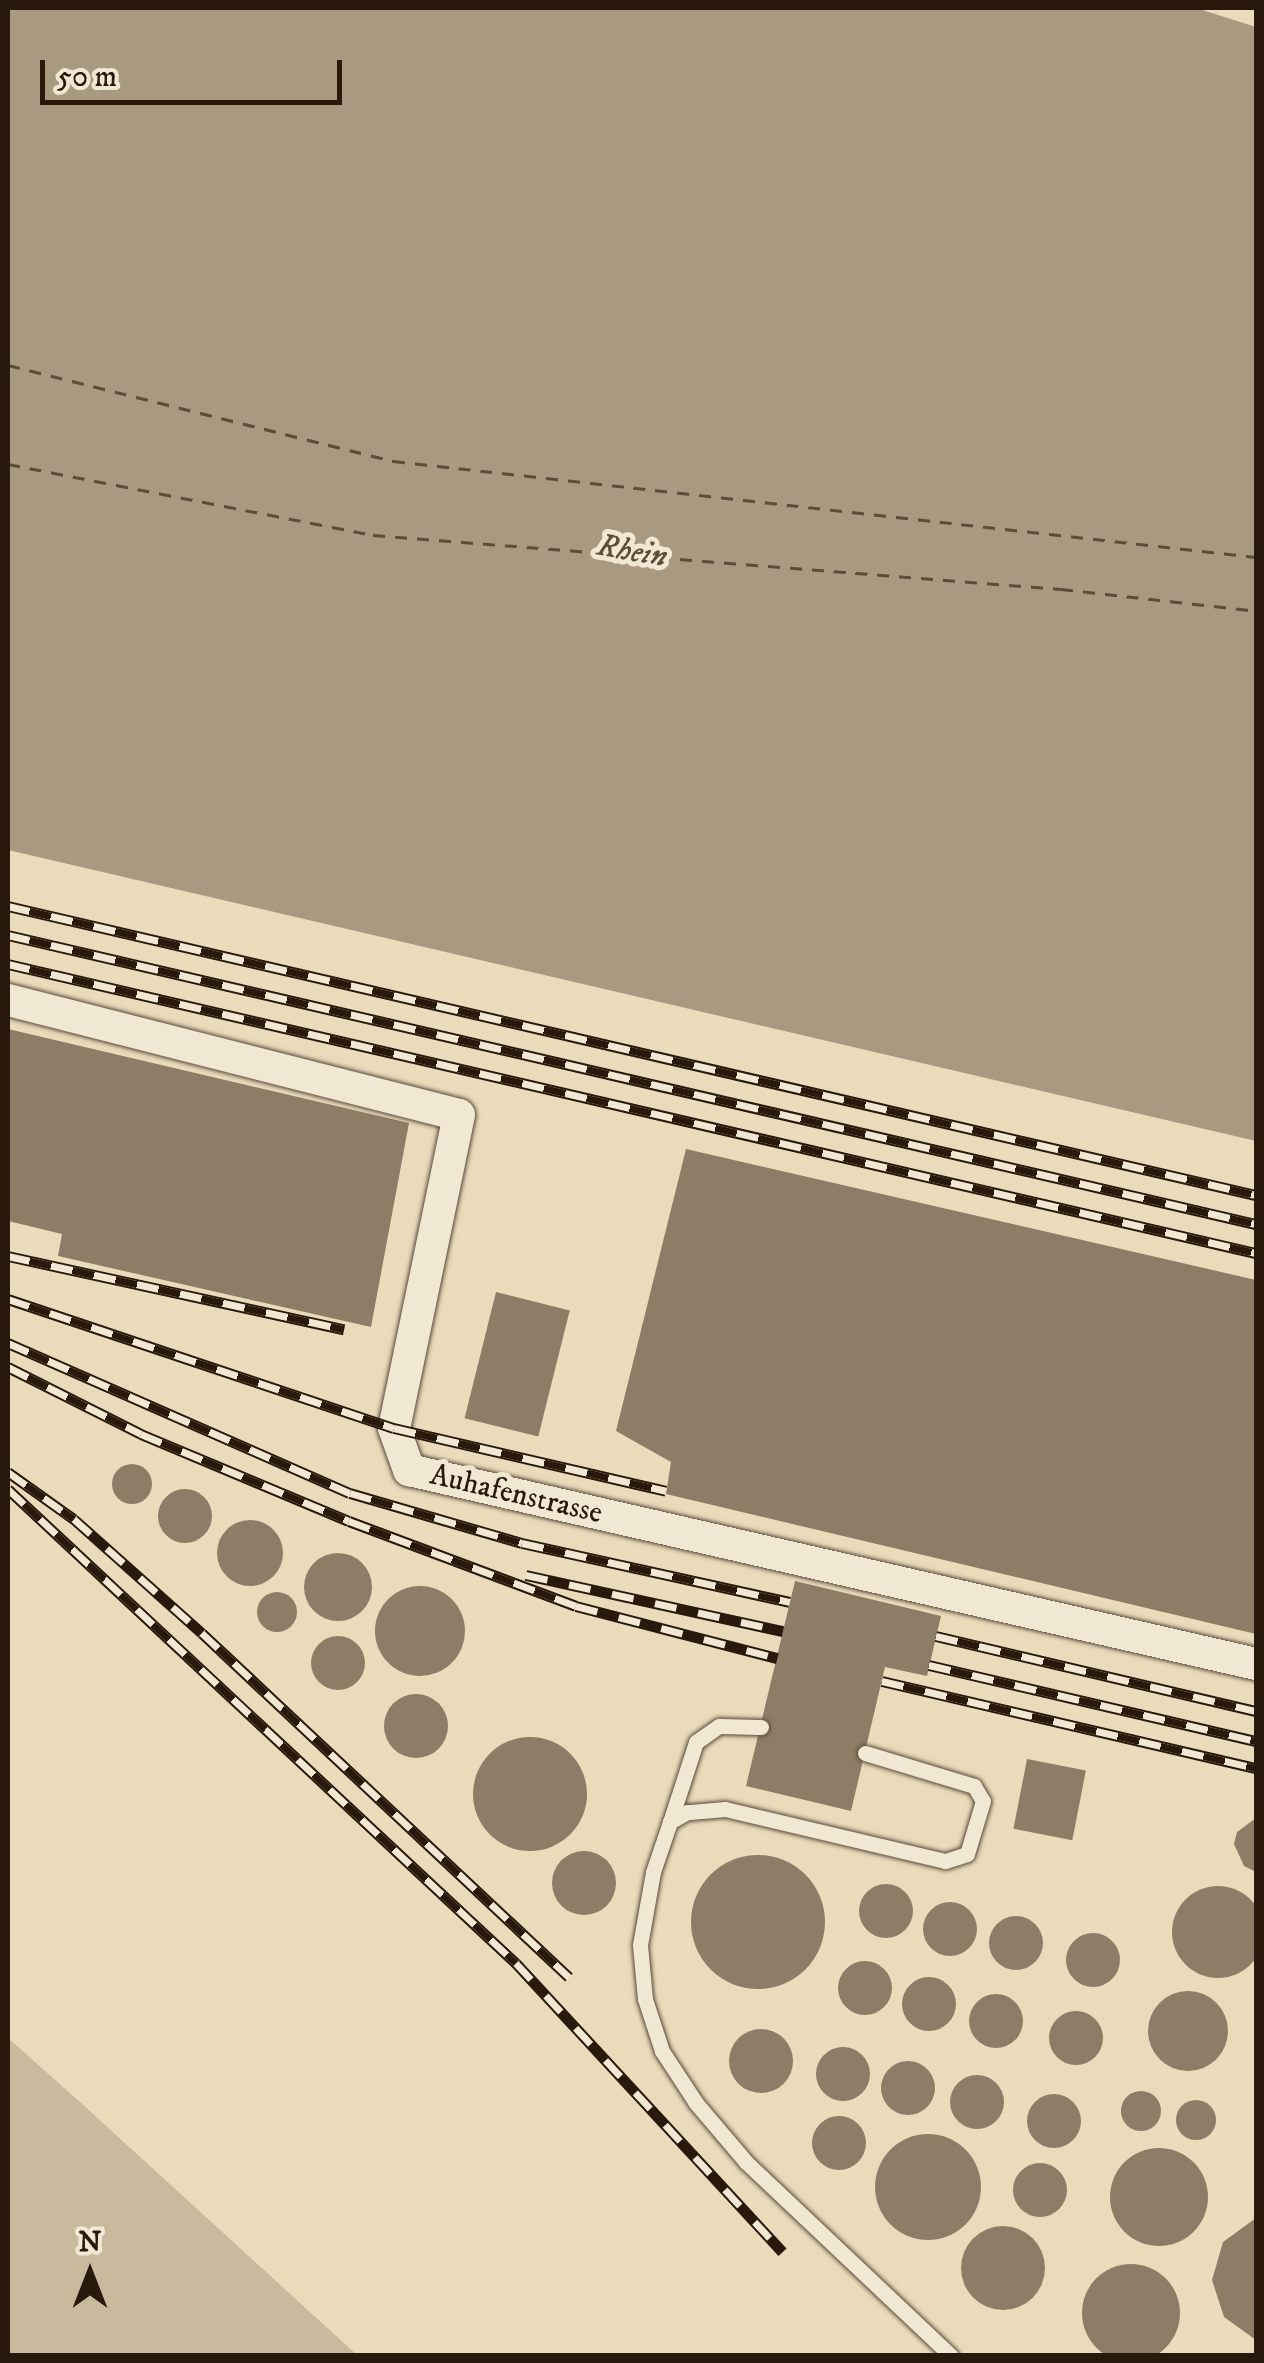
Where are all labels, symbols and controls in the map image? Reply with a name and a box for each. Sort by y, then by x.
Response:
scale bar [45,40,348,102]
text: 50 m [57,59,117,96]
water label: Rhein [594,527,670,577]
street label: Auhafenstrasse [426,1458,606,1532]
north arrow [40,2223,140,2323]
text: N [79,2225,101,2260]

